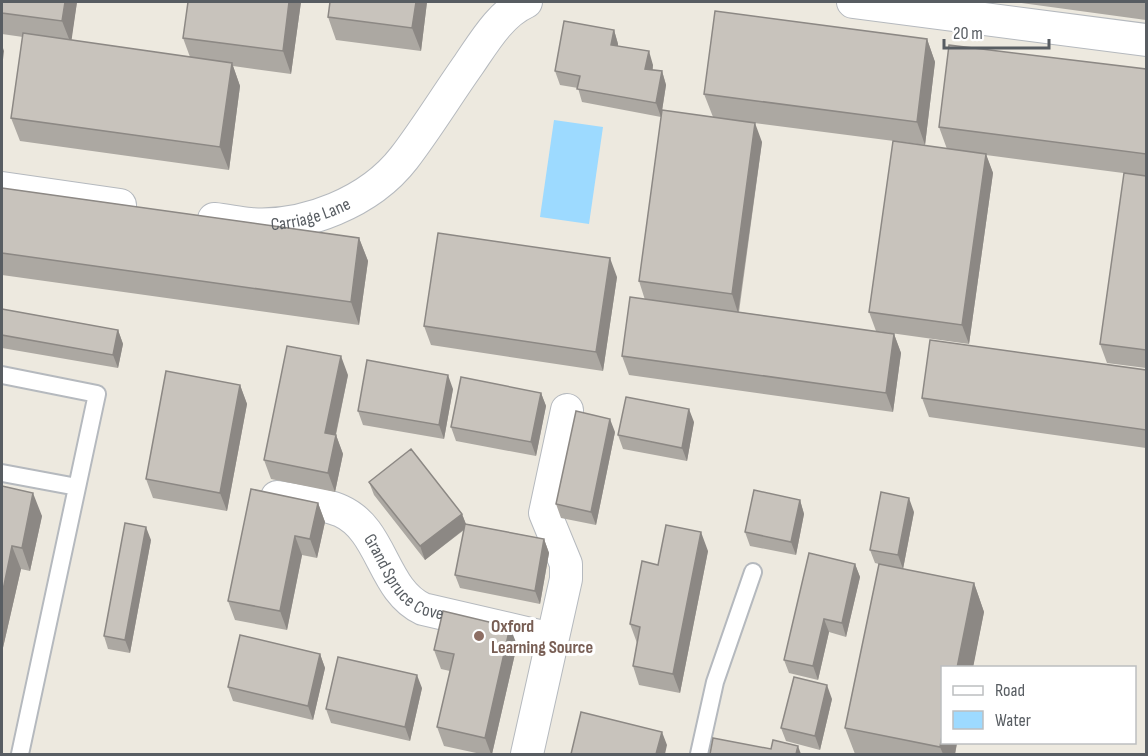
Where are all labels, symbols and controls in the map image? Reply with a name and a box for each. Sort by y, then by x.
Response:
scale bar [944,12,1049,50]
text: 20 m [953,23,983,44]
street label: Carriage Lane [270,193,354,235]
street label: Grand Spruce Cove [360,530,446,624]
place label: Oxford Learning Source [491,616,593,658]
marker: Oxford Learning Source [472,629,486,643]
legend [941,666,1136,744]
text: Road [995,680,1025,701]
text: Water [995,710,1031,731]

